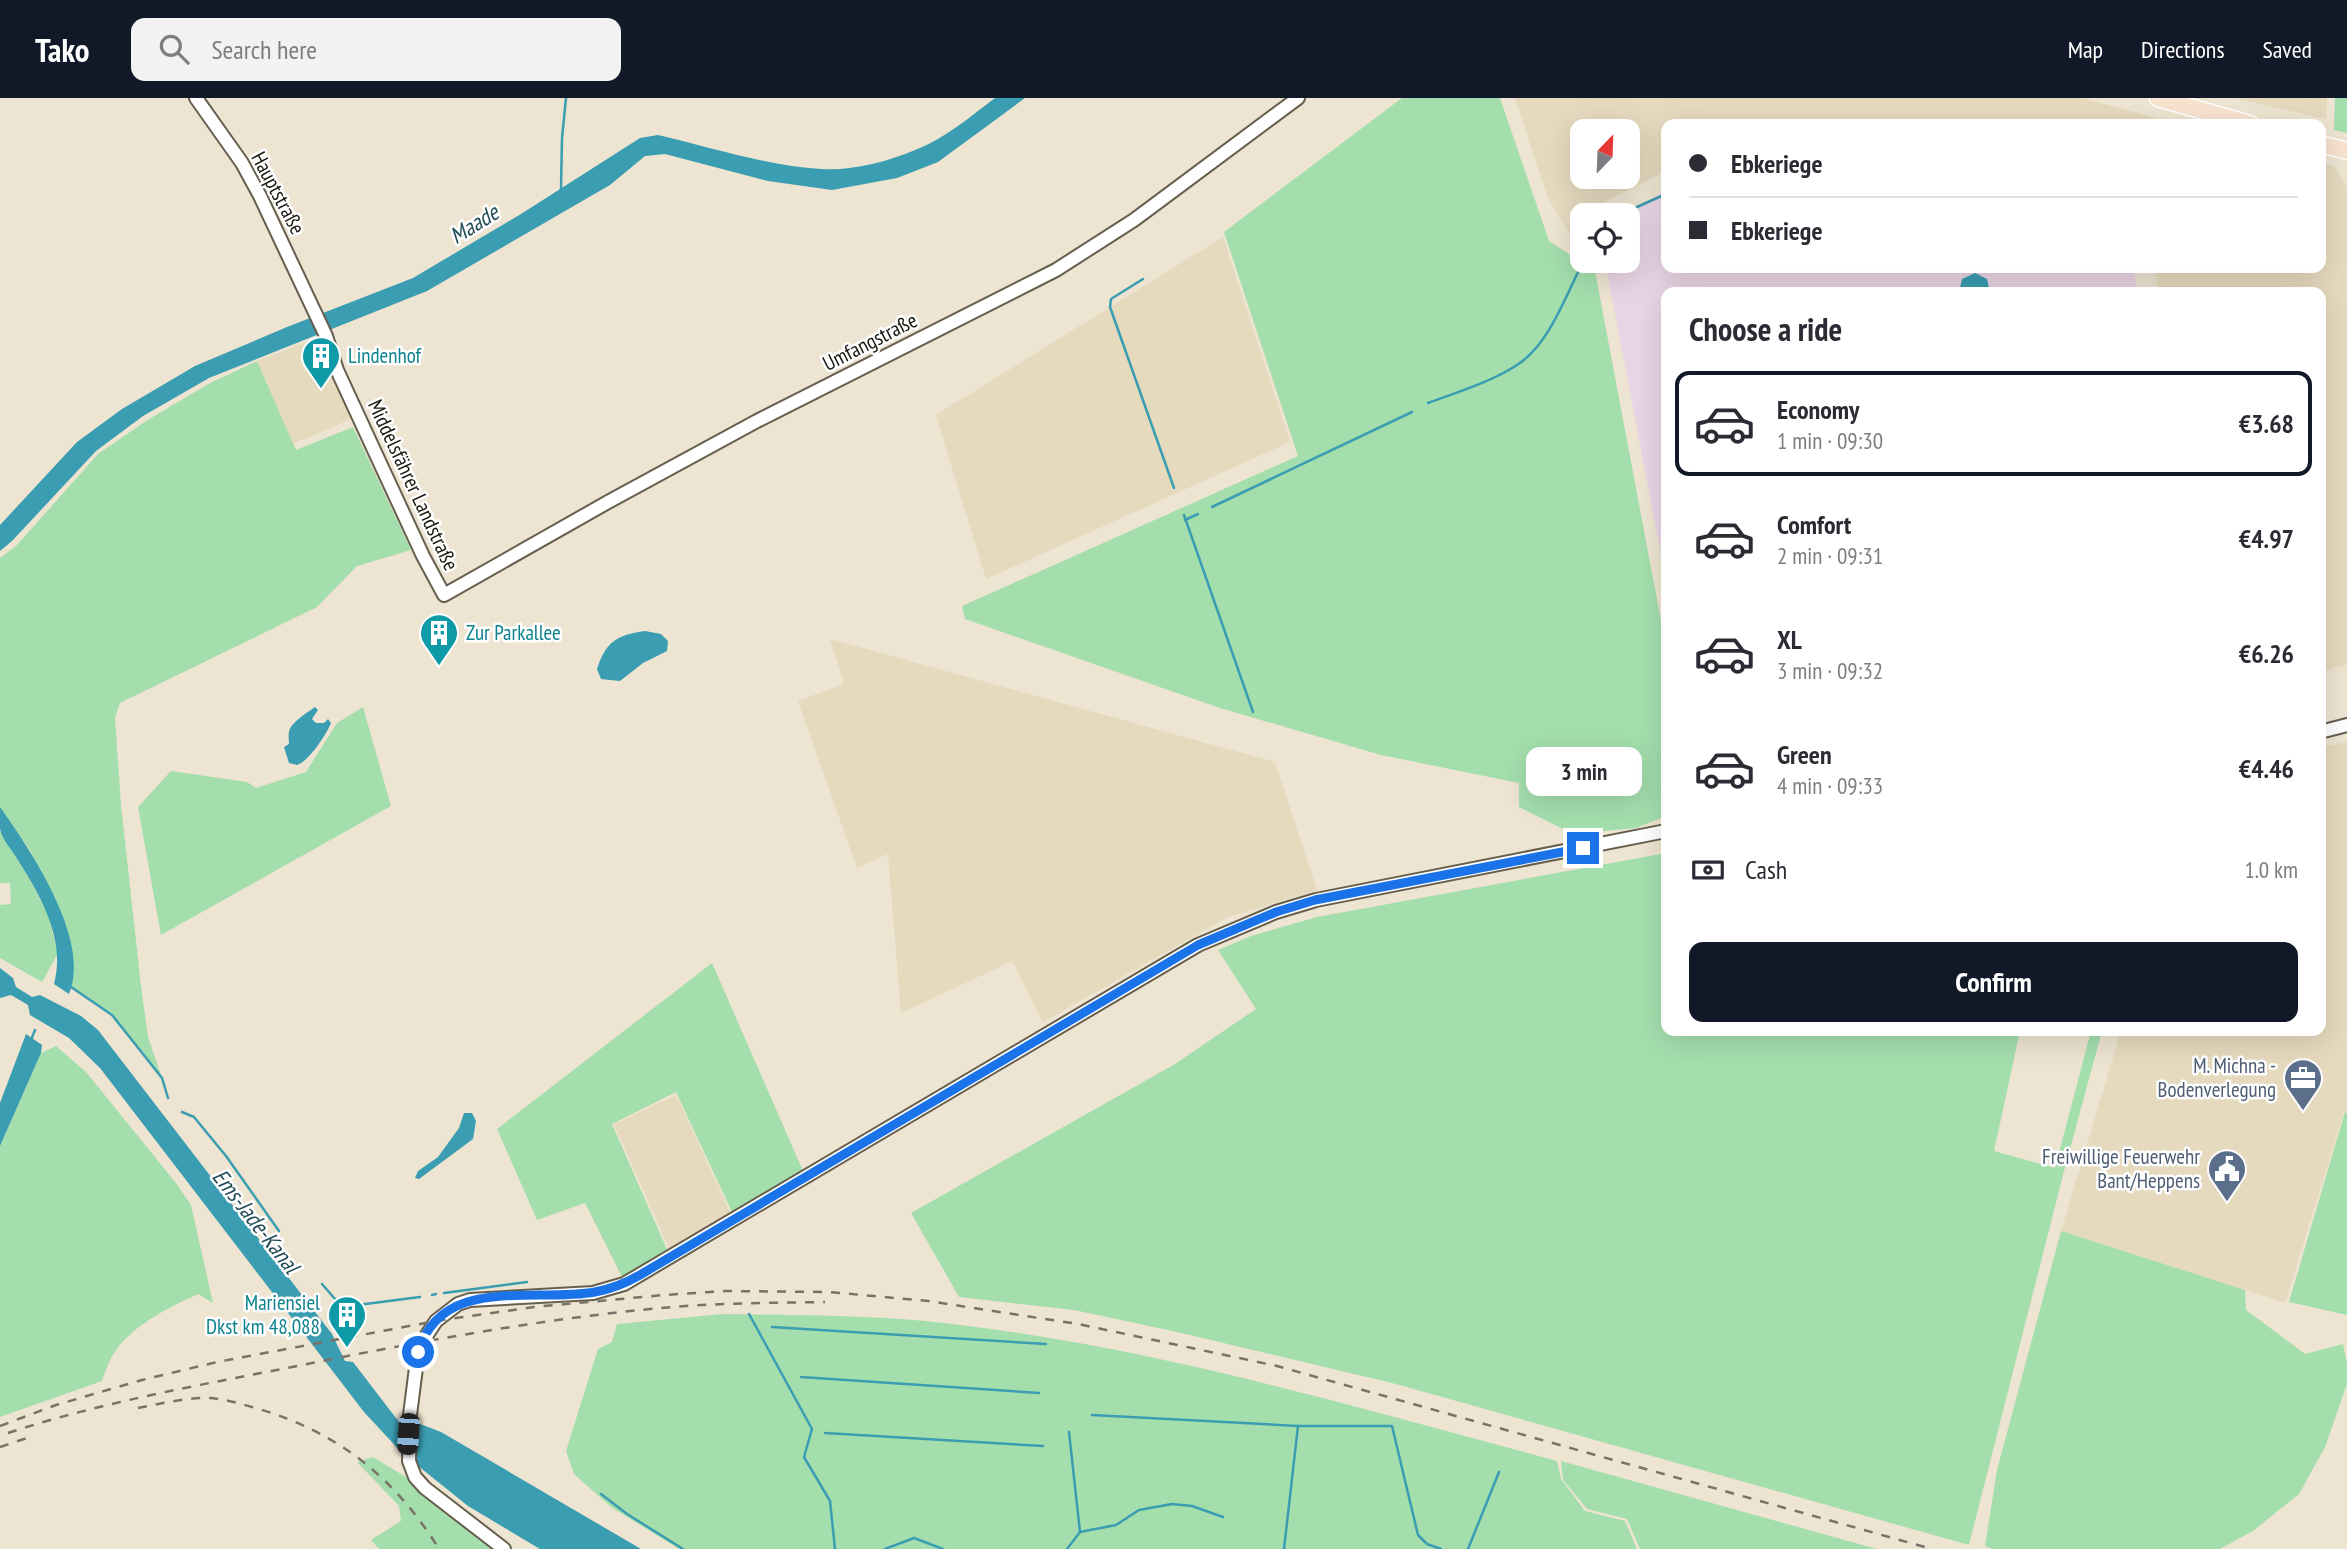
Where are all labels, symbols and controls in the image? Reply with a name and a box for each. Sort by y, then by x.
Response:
search box [131,18,621,81]
text: Tako [35,28,89,71]
icon: search [155,30,193,68]
text: Search here [211,33,317,66]
text: Map [2068,34,2103,65]
text: Directions [2141,34,2225,65]
text: Saved [2263,34,2312,65]
north arrow [1570,119,1640,189]
map controls [1570,119,1640,273]
street label: Hauptstraße [245,147,311,239]
text: Ebkeriege [1731,147,1823,180]
water label: Maade [444,197,505,250]
button: locate [1570,203,1640,273]
text: Ebkeriege [1731,214,1823,247]
street label: Umfangstraße [818,306,922,377]
text: Choose a ride [1689,308,1842,350]
building icon: Lindenhof [300,335,342,390]
place label: Lindenhof [348,342,422,369]
icon: car [1693,392,1756,455]
text: Economy [1777,393,1859,426]
street label: Middelsfährer Landstraße [362,395,465,575]
text: €3.68 [2239,407,2294,440]
text: 1 min · 09:30 [1777,426,1883,455]
icon: car [1693,507,1756,570]
text: Comfort [1777,508,1851,541]
text: €4.97 [2239,522,2294,555]
text: 2 min · 09:31 [1777,541,1883,570]
building icon: Zur Parkallee [418,612,460,667]
place label: Zur Parkallee [466,619,561,646]
icon: car [1693,622,1756,685]
text: XL [1777,623,1802,656]
text: €6.26 [2239,637,2294,670]
text: 3 min · 09:32 [1777,656,1883,685]
icon: car [1693,737,1756,800]
text: Green [1777,738,1832,771]
callout: 3 min [1525,746,1641,796]
text: €4.46 [2239,752,2294,785]
text: 3 min [1561,757,1607,786]
text: 4 min · 09:33 [1777,771,1883,800]
route end [1567,832,1599,864]
icon: cash [1689,851,1727,889]
text: Cash [1745,853,1787,886]
text: 1.0 km [2244,855,2298,884]
button: Confirm [1689,942,2298,1022]
place label: M. Michna - Bodenverlegung [2158,1052,2276,1103]
office icon: M. Michna - Bodenverlegung [2282,1057,2324,1112]
place label: Freiwillige Feuerwehr Bant/Heppens [2042,1143,2200,1194]
public building icon: Freiwillige Feuerwehr Bant/Heppens [2206,1148,2248,1203]
water label: Ems-Jade-Kanal [207,1163,308,1281]
place label: Mariensiel Dkst km 48,088 [206,1289,320,1340]
building icon: Mariensiel Dkst km 48,088 [326,1294,368,1349]
route start [402,1336,434,1368]
car [397,1412,420,1456]

